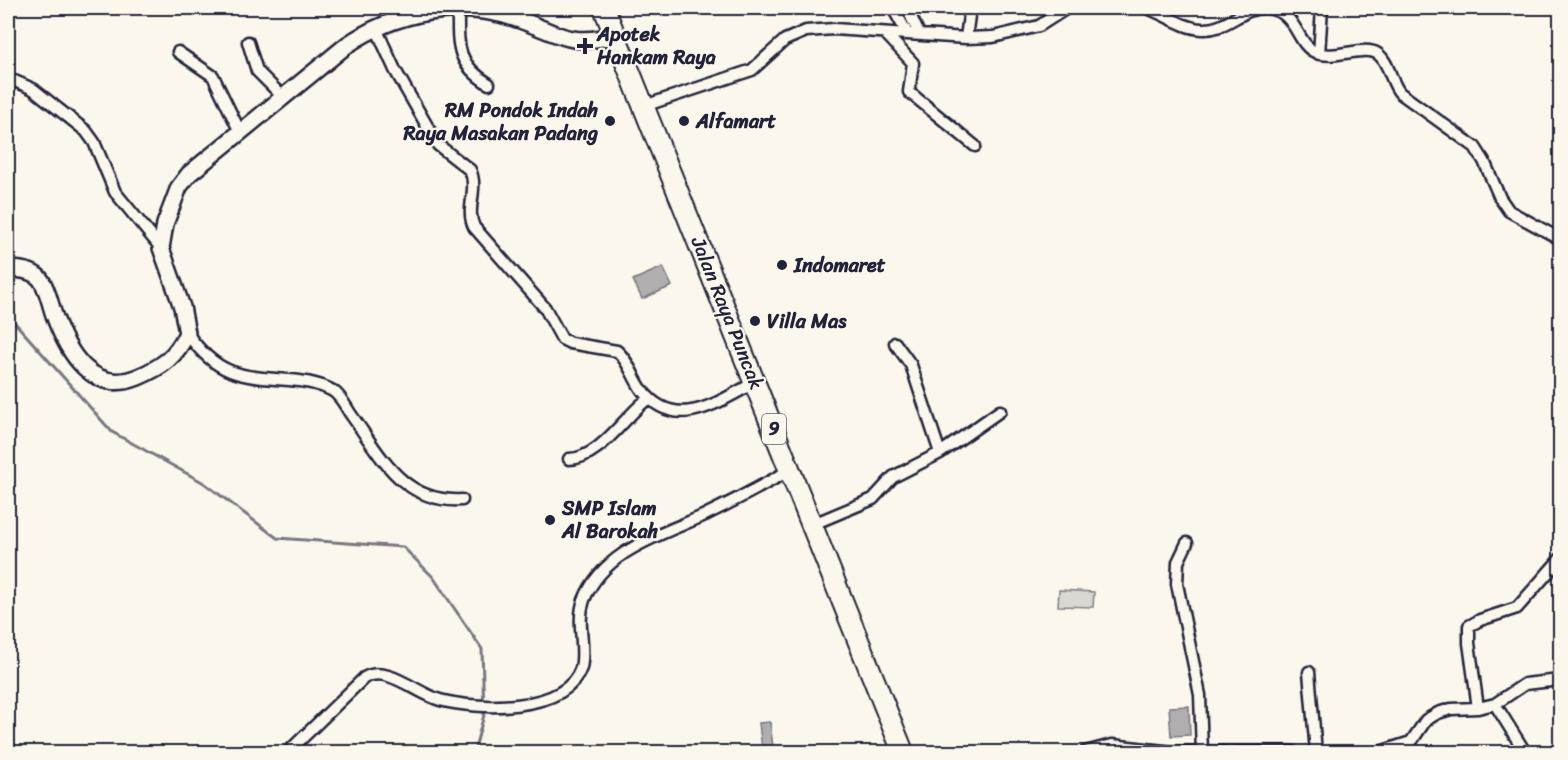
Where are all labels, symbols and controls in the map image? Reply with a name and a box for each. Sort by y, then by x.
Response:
place label: Apotek Hankam Raya [596,17,716,75]
marker: Apotek Hankam Raya [578,39,592,53]
place label: RM Pondok Indah Raya Masakan Padang [402,93,599,151]
place label: Alfamart [695,104,776,139]
marker: RM Pondok Indah Raya Masakan Padang [603,114,617,128]
marker: Alfamart [677,114,691,128]
street label: Jalan Raya Puncak [681,230,774,395]
place label: Indomaret [793,248,886,283]
marker: Indomaret [775,258,789,272]
place label: Villa Mas [767,304,847,339]
marker: Villa Mas [748,314,762,328]
road number: 9 [762,414,786,444]
place label: SMP Islam Al Barokah [561,491,659,549]
marker: SMP Islam Al Barokah [543,513,557,527]

